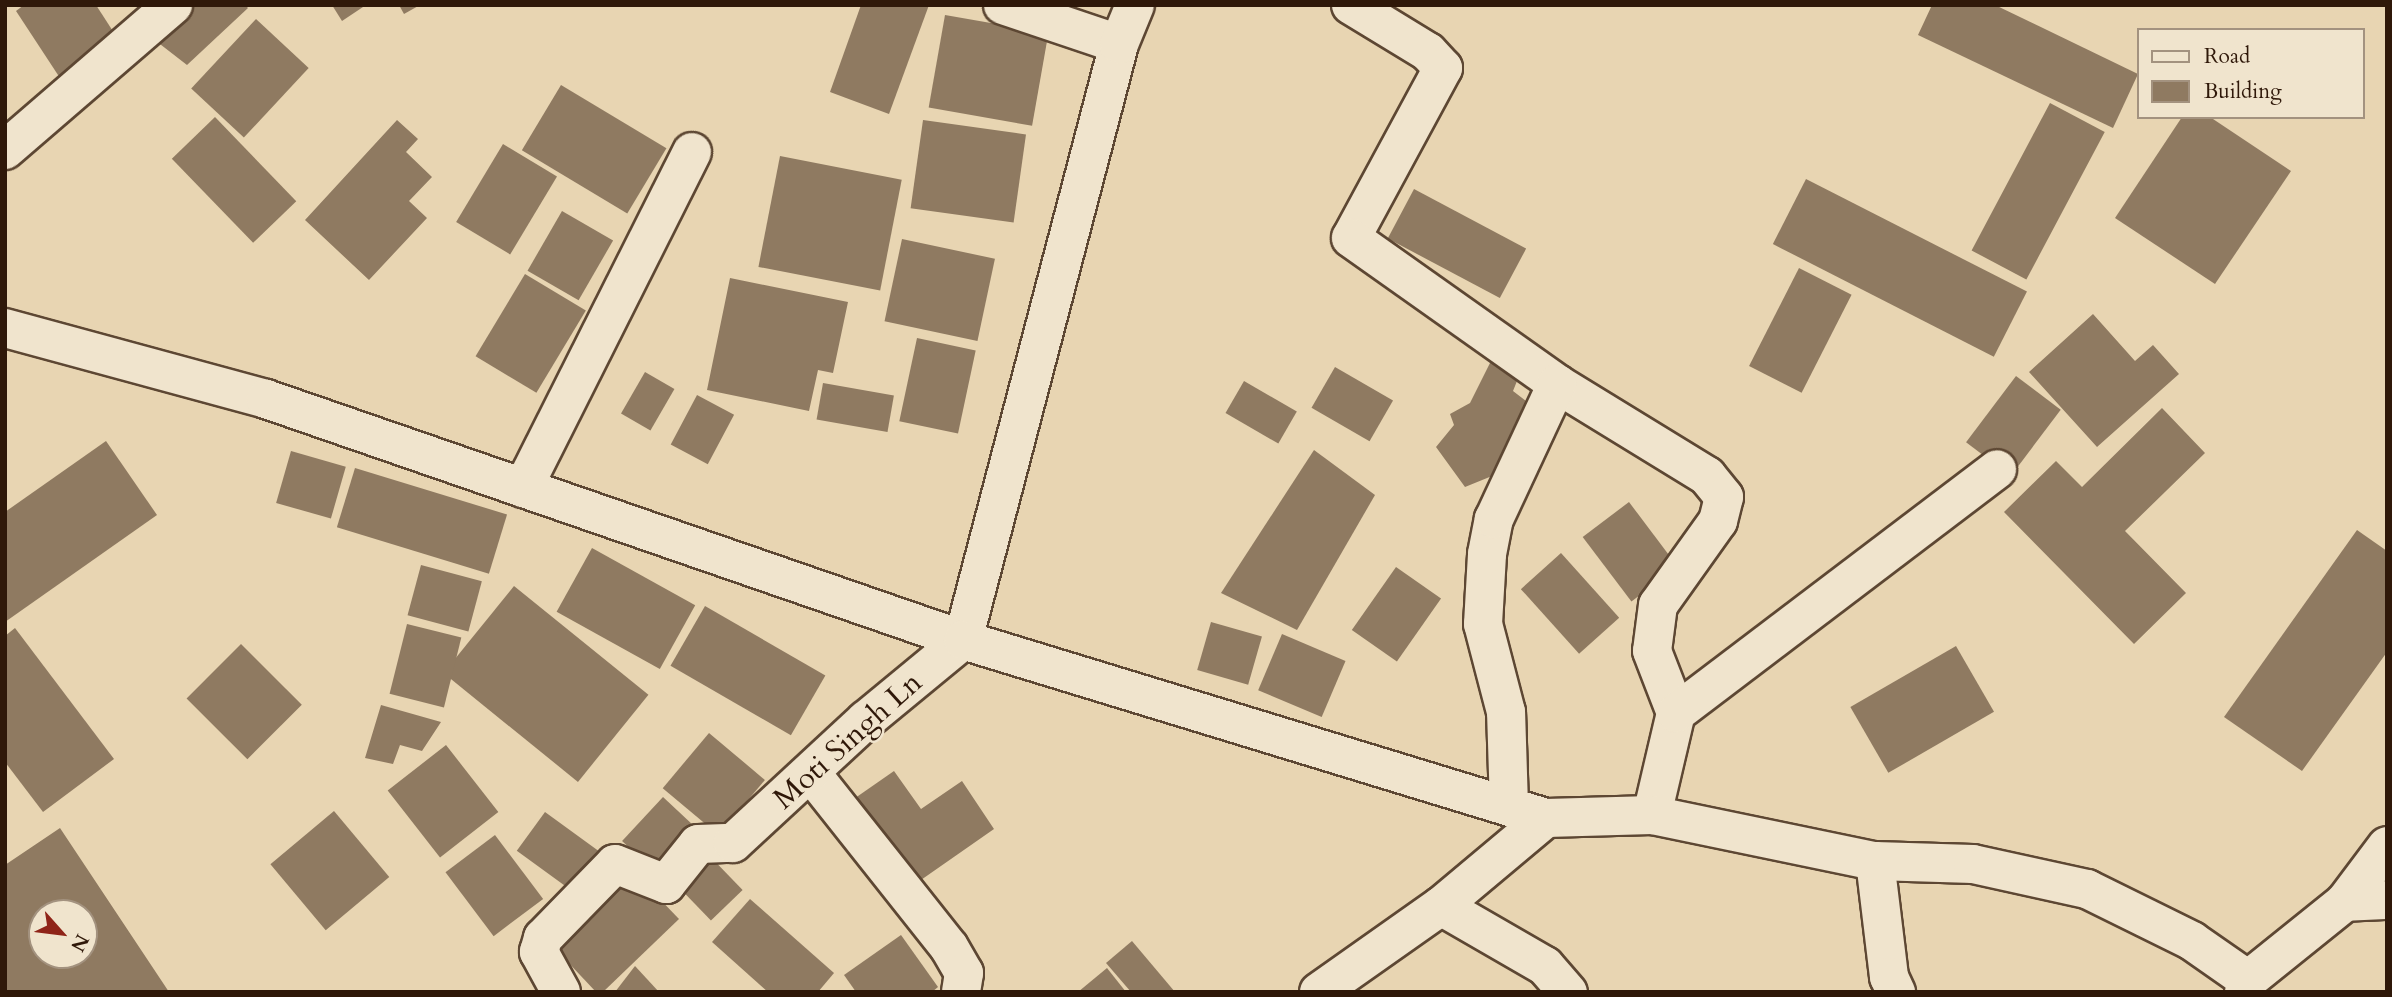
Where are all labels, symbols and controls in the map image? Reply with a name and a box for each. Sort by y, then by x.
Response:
legend [2136,28,2364,119]
text: Road [2204,42,2250,71]
text: Building [2204,77,2282,106]
street label: Moti Singh Ln [766,665,930,817]
north arrow [28,899,98,969]
text: N [64,930,95,956]

